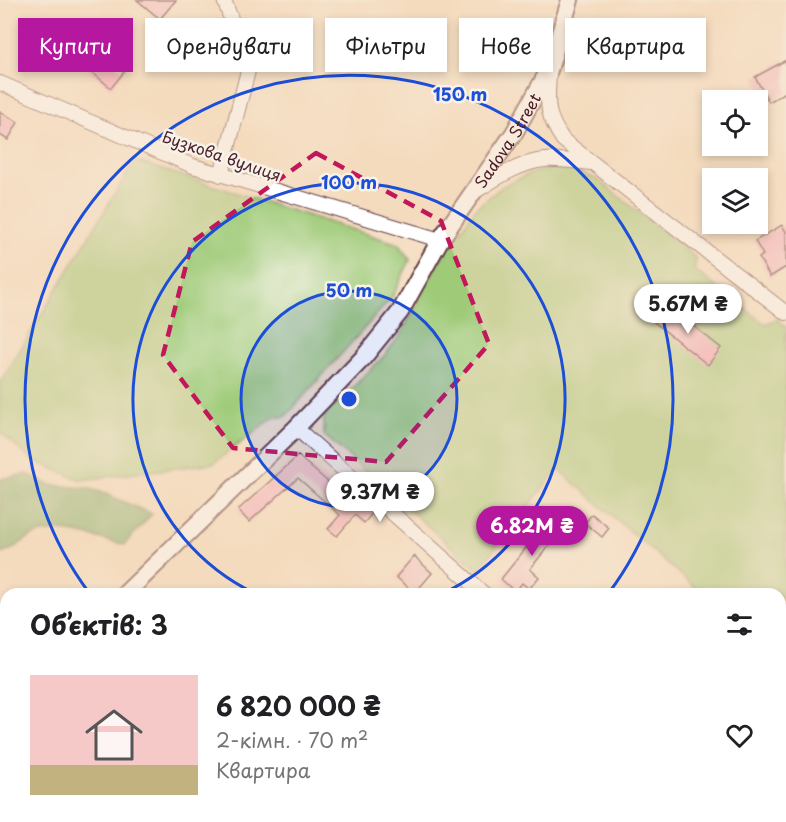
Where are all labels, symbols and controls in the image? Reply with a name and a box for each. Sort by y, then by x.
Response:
chip: Купити [18,18,133,72]
chip: Орендувати [145,18,313,72]
chip: Фільтри [325,18,447,72]
chip: Нове [459,18,553,72]
chip: Квартира [565,18,706,72]
text: 150 m [433,80,487,107]
street label: Sadova Street [468,88,546,192]
map controls [702,90,768,234]
button: locate [702,90,768,156]
street label: Бузкова вулиця [159,123,285,187]
text: 100 m [321,168,377,195]
button: layers [702,168,768,234]
text: 50 m [326,276,372,303]
pin: 5.67M ₴ [633,284,743,335]
text: 5.67M ₴ [648,288,728,318]
centre of rings [339,389,359,409]
pin: 9.37M ₴ [325,472,435,523]
text: 9.37M ₴ [340,476,420,506]
pin: 6.82M ₴ [477,506,587,557]
text: 6.82M ₴ [490,510,574,540]
text: Об’єктів: 3 [30,605,168,644]
icon: filters [723,608,756,641]
text: 6 820 000 ₴ [216,686,381,725]
icon: home [78,699,150,771]
icon: heart [723,719,756,752]
text: 2-кімн. · 70 m² [216,725,368,755]
text: Квартира [216,755,310,785]

